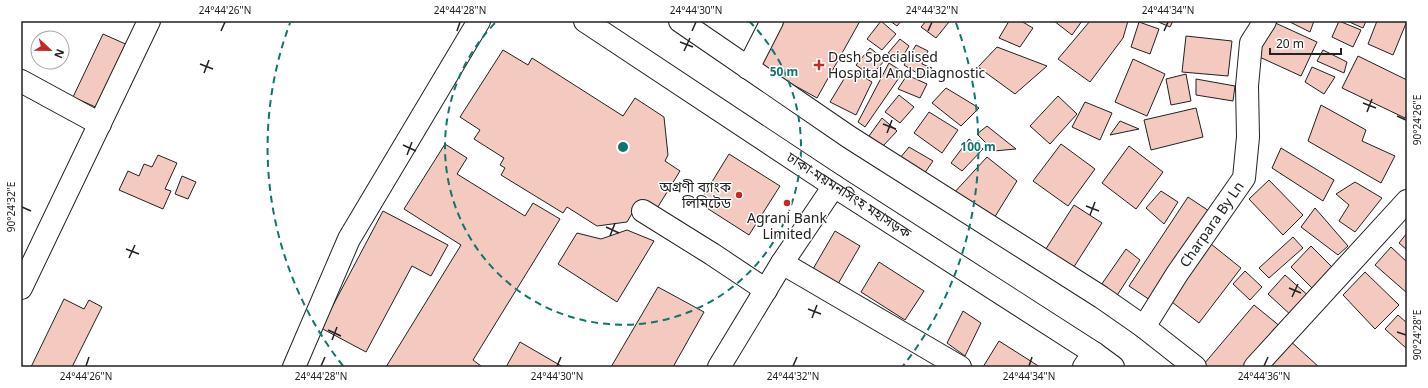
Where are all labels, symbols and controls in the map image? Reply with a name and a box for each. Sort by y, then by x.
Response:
text: 24°44'26"N [199,3,251,17]
text: 24°44'28"N [434,3,486,17]
text: 24°44'30"N [670,3,722,17]
text: 24°44'32"N [906,3,958,17]
text: 24°44'34"N [1142,3,1194,17]
north arrow [30,30,70,70]
scale bar [1270,30,1341,56]
text: 20 m [1276,35,1304,52]
text: N [51,47,68,61]
place label: Desh Specialised Hospital And Diagnostic [828,47,986,82]
marker: Desh Specialised Hospital And Diagnostic [813,59,825,71]
text: 50 m [770,63,798,80]
text: 90°24'26"E [1410,95,1424,145]
text: 100 m [960,138,996,155]
centre of rings [616,140,630,154]
street label: ঢাকা-ময়মনসিংহ মহাসড়ক [783,147,916,242]
place label: অগ্রণী ব্যাংক লিমিটেড [658,177,732,212]
street label: Charpara By Ln [1175,177,1248,271]
text: 90°24'32"E [4,182,18,232]
marker: অগ্রণী ব্যাংক লিমিটেড [734,190,744,200]
marker: Agrani Bank Limited [782,198,792,208]
place label: Agrani Bank Limited [747,208,827,243]
text: 90°24'28"E [1410,310,1424,360]
text: 24°44'26"N [60,369,112,383]
text: 24°44'28"N [295,369,347,383]
text: 24°44'30"N [531,369,583,383]
text: 24°44'32"N [767,369,819,383]
text: 24°44'34"N [1003,369,1055,383]
text: 24°44'36"N [1238,369,1290,383]

